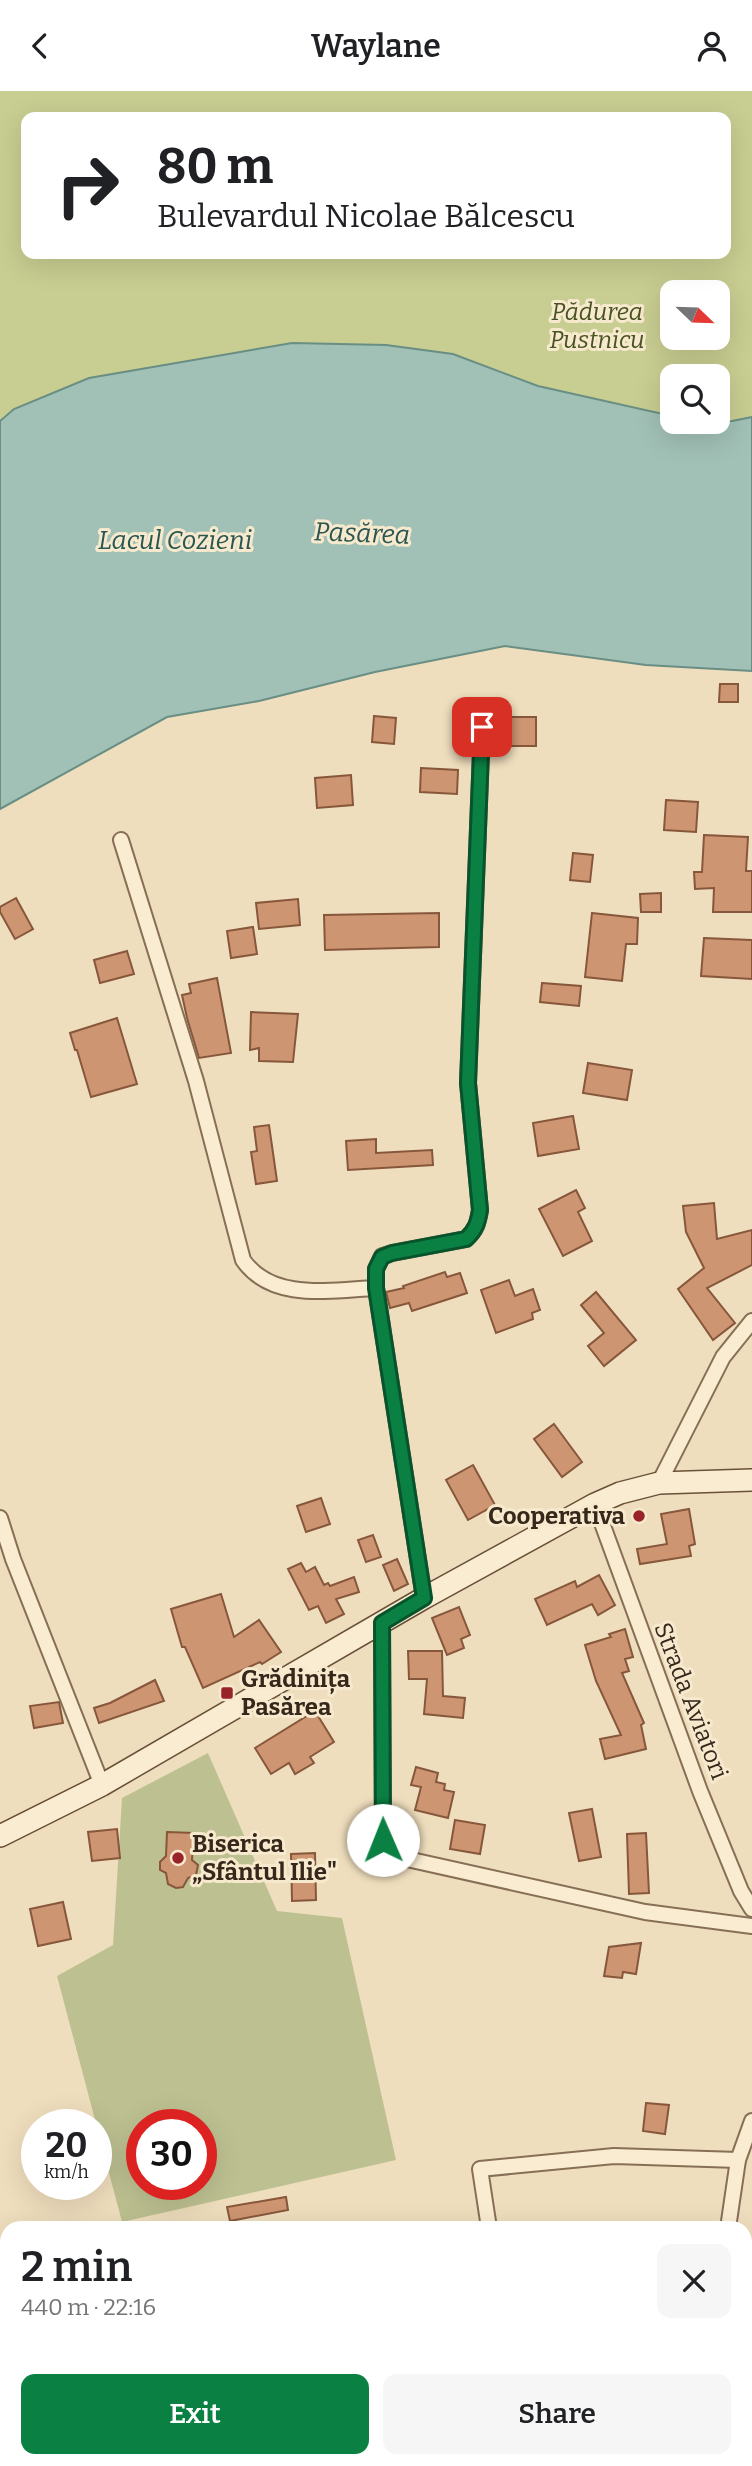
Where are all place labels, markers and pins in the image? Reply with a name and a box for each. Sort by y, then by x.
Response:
pin [452,697,512,757]
place label: Cooperativa [488,1502,626,1530]
marker: Cooperativa [631,1508,647,1524]
place label: Grădinița Pasărea [241,1665,351,1721]
marker: Grădinița Pasărea [219,1685,235,1701]
place label: Biserica „Sfântul Ilie" [192,1830,337,1886]
marker: Biserica „Sfântul Ilie" [170,1850,186,1866]

